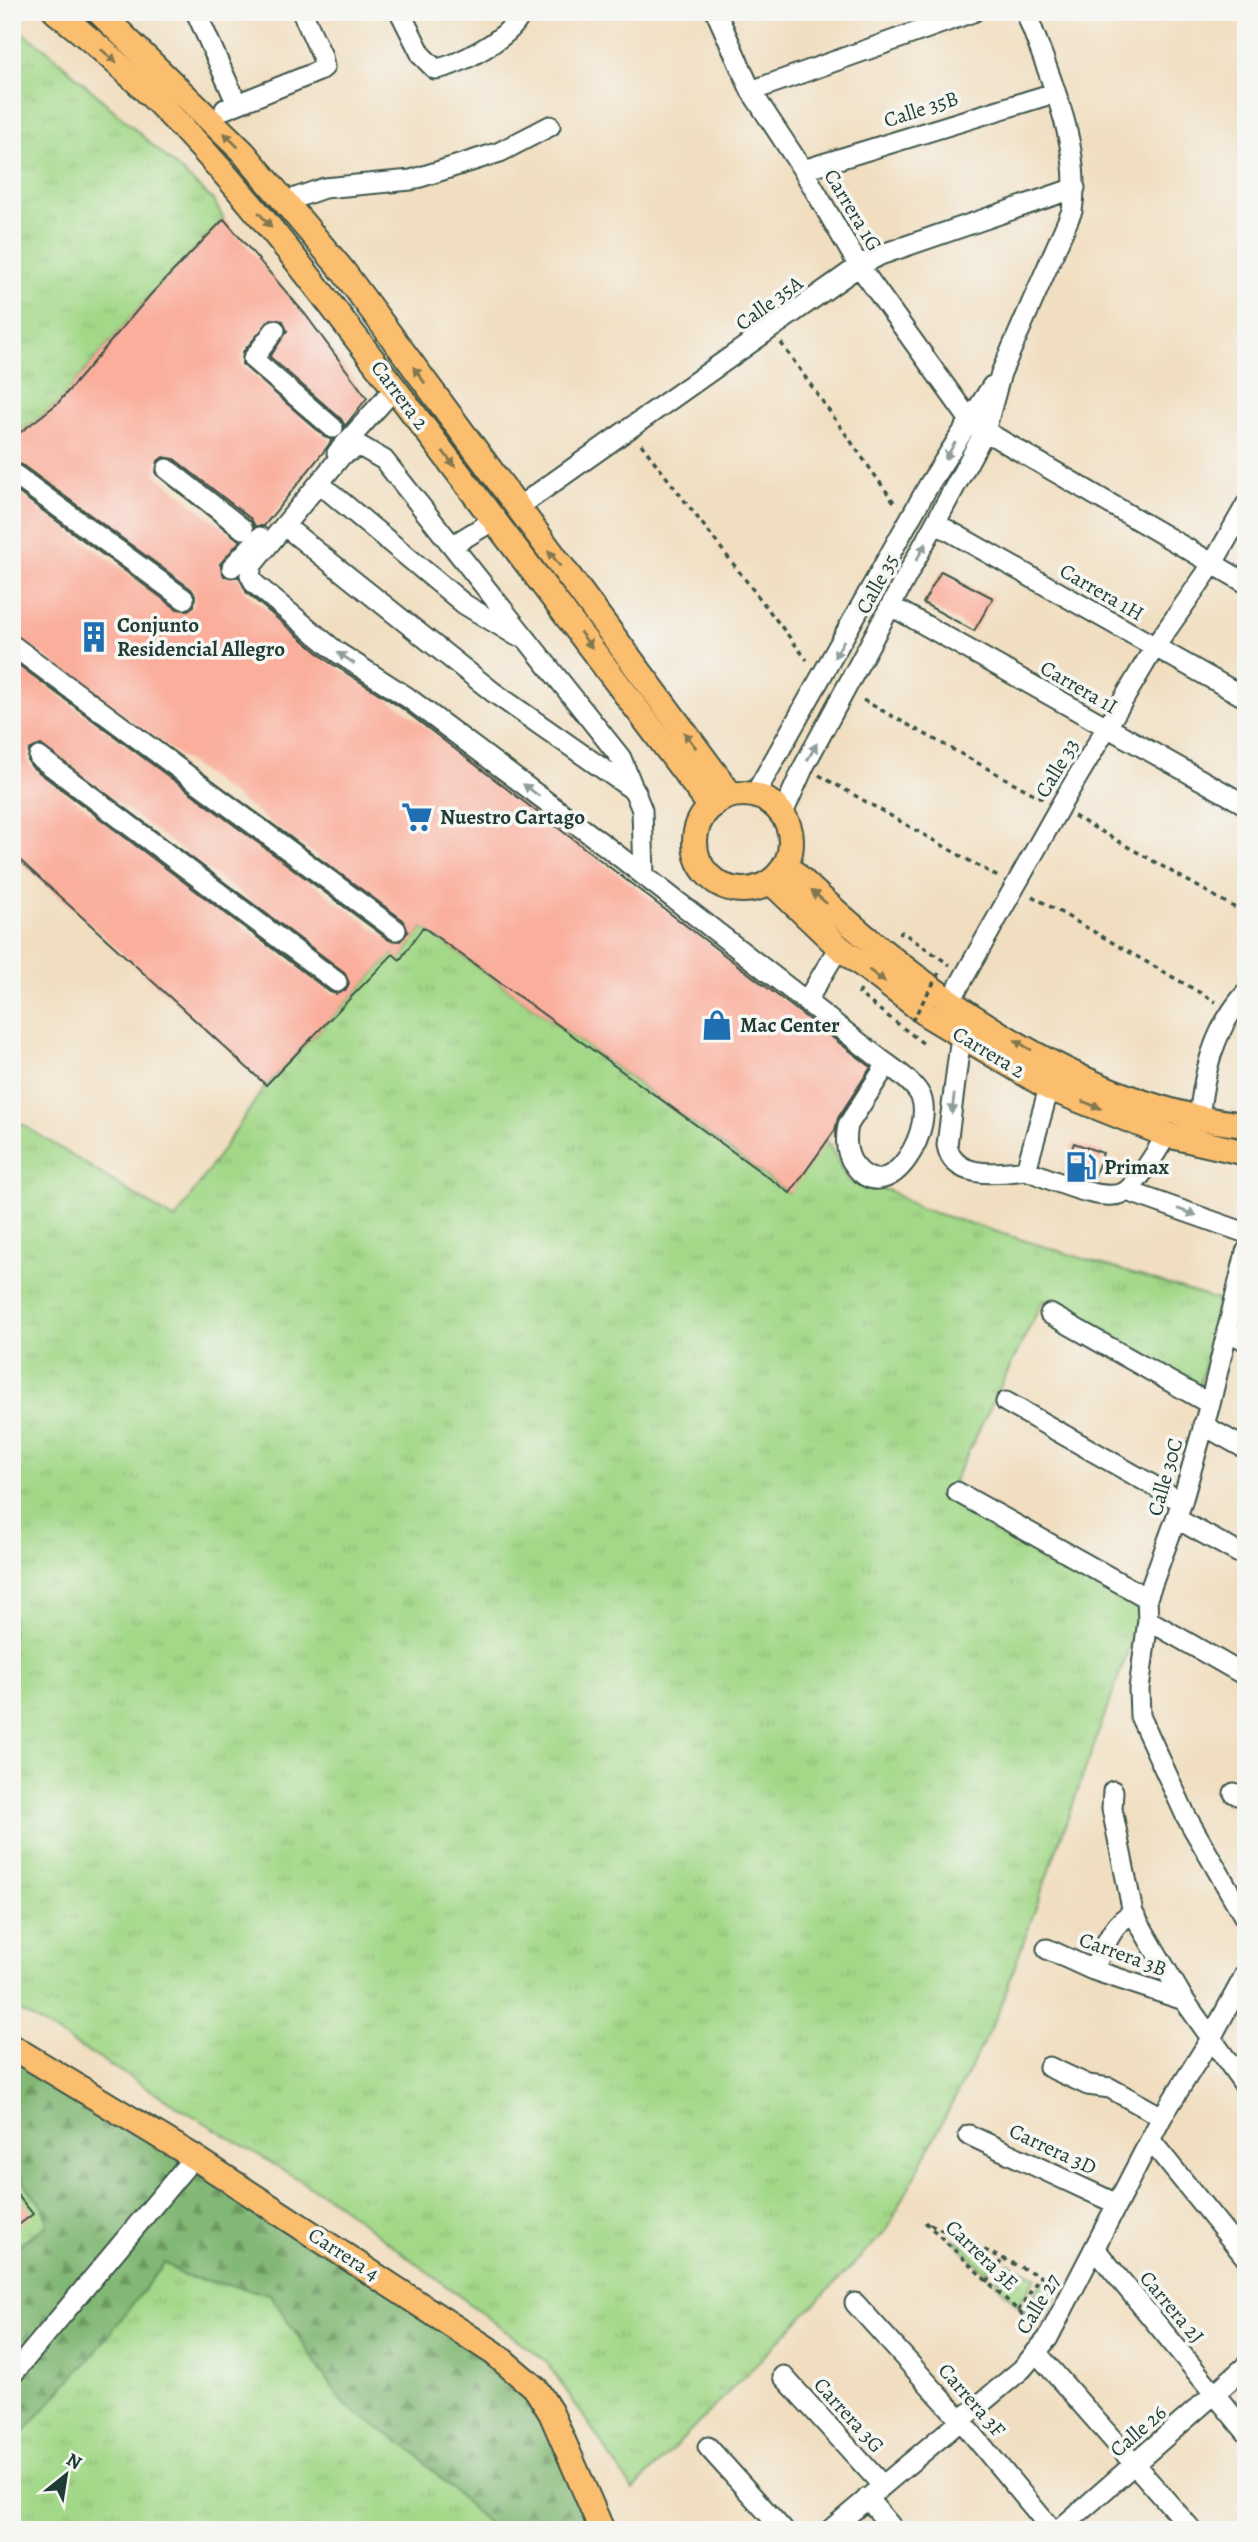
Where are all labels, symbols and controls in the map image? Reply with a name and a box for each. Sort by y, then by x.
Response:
one-way arrow [100,48,118,63]
street label: Calle 35B [880,84,962,134]
one-way arrow [223,133,240,149]
street label: Carrera 1G [818,164,888,256]
one-way arrow [257,212,272,229]
street label: Calle 35A [730,269,809,337]
street label: Carrera 2 [365,355,435,435]
one-way arrow [412,366,426,384]
one-way arrow [944,441,956,460]
one-way arrow [441,450,455,468]
one-way arrow [915,542,927,562]
one-way arrow [547,549,561,567]
street label: Calle 35 [849,549,905,619]
street label: Carrera 1H [1055,557,1149,627]
place label: Conjunto Residencial Allegro [117,611,285,663]
building icon: Conjunto Residencial Allegro [77,620,111,654]
one-way arrow [579,631,593,649]
one-way arrow [833,639,844,659]
one-way arrow [336,651,356,664]
street label: Carrera 1I [1035,654,1123,720]
one-way arrow [683,731,697,750]
street label: Calle 33 [1028,733,1086,803]
one-way arrow [806,742,818,761]
one-way arrow [522,783,540,797]
supermarket icon: Nuestro Cartago [400,800,434,834]
place label: Nuestro Cartago [440,803,585,831]
one-way arrow [811,890,828,905]
one-way arrow [868,969,886,983]
shop icon: Mac Center [700,1008,734,1042]
place label: Mac Center [740,1011,840,1039]
street label: Carrera 2 [948,1019,1031,1085]
one-way arrow [1013,1039,1032,1051]
one-way arrow [947,1093,958,1115]
one-way arrow [1082,1100,1103,1111]
fuel station icon: Primax [1064,1150,1098,1184]
place label: Primax [1104,1153,1170,1181]
one-way arrow [1176,1207,1197,1218]
street label: Calle 30C [1141,1435,1189,1519]
street label: Carrera 3B [1075,1925,1171,1983]
street label: Carrera 3D [1005,2117,1101,2181]
street label: Carrera 3E [939,2213,1025,2297]
street label: Carrera 4 [303,2221,385,2287]
street label: Carrera 2J [1133,2265,1211,2349]
street label: Calle 27 [1009,2269,1067,2339]
street label: Carrera 3F [932,2357,1012,2443]
street label: Carrera 3G [808,2371,890,2459]
street label: Calle 26 [1104,2398,1172,2463]
north arrow [32,2440,102,2510]
text: N [62,2446,87,2476]

